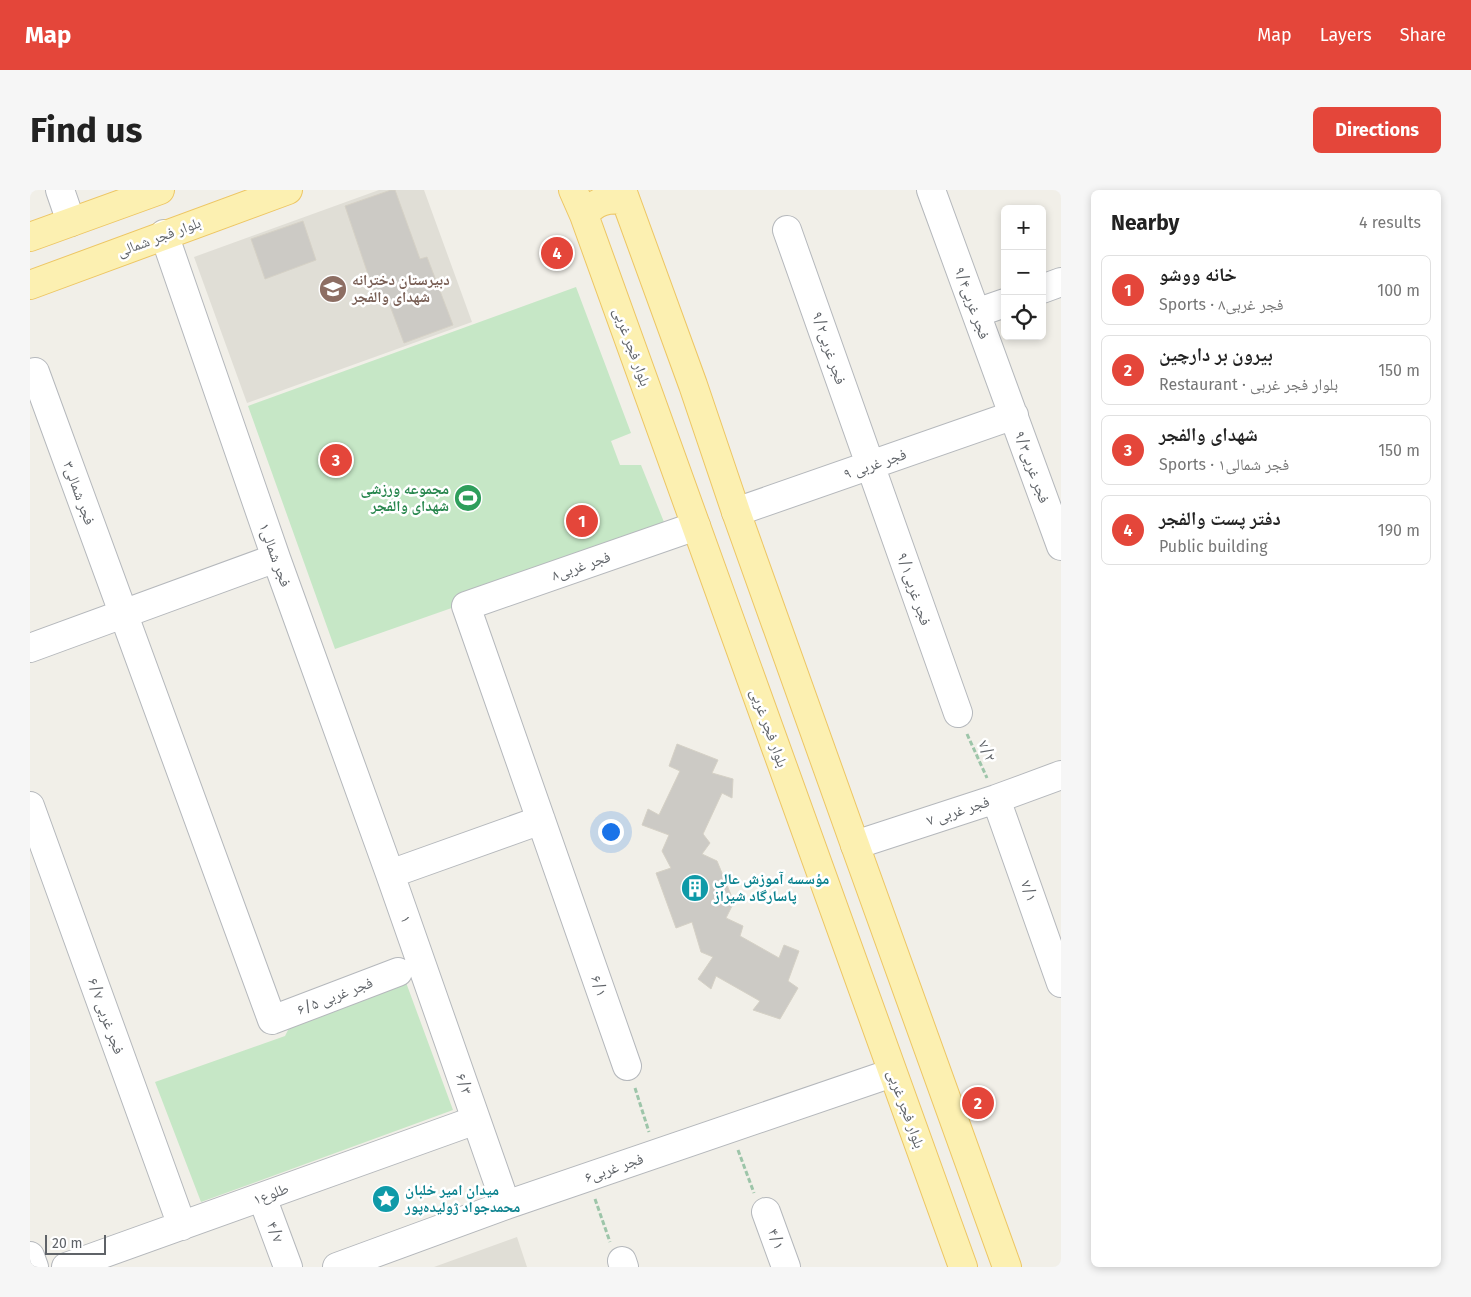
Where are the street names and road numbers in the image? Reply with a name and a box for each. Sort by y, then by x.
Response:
street label: بلوار فجر شمالی [115,214,204,261]
street label: فجر غربی۹/۴ [950,264,993,342]
street label: بلوار فجر غربی [608,305,655,389]
street label: فجر غربی۹/۲ [807,309,850,387]
street label: فجر غربی۹/۳ [1010,428,1053,506]
street label: ۹ فجر غربی [841,445,909,484]
street label: فجر شمالی۳ [58,459,99,528]
street label: فجر شمالی۱ [254,521,295,590]
street label: فجر غربی۸ [549,548,613,585]
street label: فجر غربی۹/۱ [892,550,935,628]
street label: بلوار فجر غربی [745,686,792,770]
street label: ۷/۲ [974,738,1000,765]
street label: ۷ فجر غربی [924,792,992,831]
street label: ۷/۱ [1017,878,1041,904]
street label: ۱ [396,913,416,925]
street label: ۶/۵ فجر غربی [295,973,376,1020]
street label: ۶/۱ [587,973,611,999]
street label: ۶/۷ فجر غربی [83,976,128,1057]
street label: بلوار فجر غربی [882,1067,929,1151]
street label: ۶/۳ [452,1071,476,1097]
street label: فجر غربی۶ [582,1150,646,1187]
street label: طلوع۱ [251,1179,292,1210]
street label: ۴/۷ [263,1219,287,1245]
street label: ۴/۱ [764,1226,788,1252]

